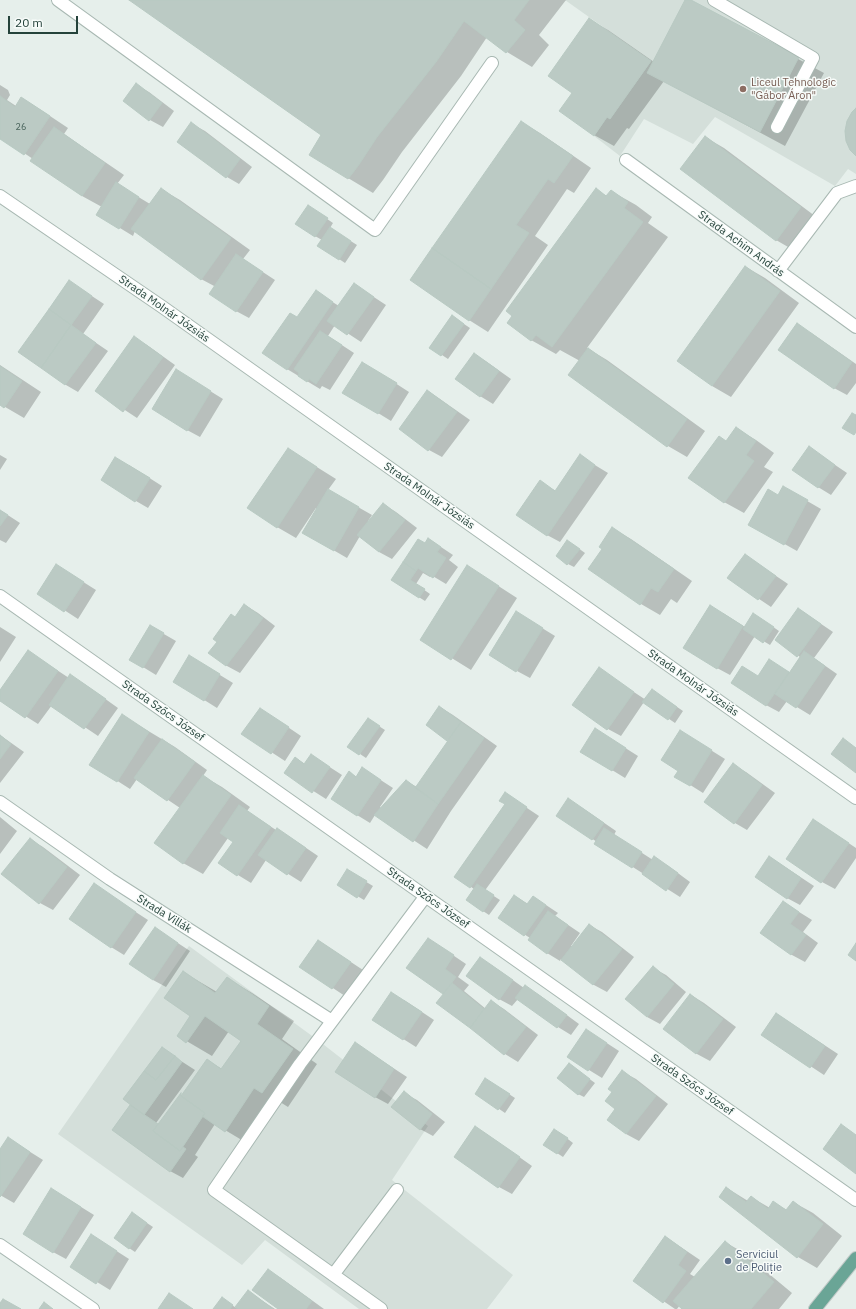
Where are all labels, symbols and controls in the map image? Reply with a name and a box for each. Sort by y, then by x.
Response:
scale bar [10,8,80,34]
text: 20 m [15,15,43,30]
place label: Liceul Tehnologic "Gábor Áron" [751,76,836,102]
marker: Liceul Tehnologic "Gábor Áron" [738,84,748,94]
house number: 26 [16,122,26,132]
street label: Strada Achim András [695,208,787,280]
street label: Strada Molnár Józsiás [116,273,212,345]
street label: Strada Molnár Józsiás [381,460,477,532]
street label: Strada Molnár Józsiás [645,647,741,719]
street label: Strada Szőcs József [119,678,207,744]
street label: Strada Szőcs József [384,865,472,931]
street label: Strada Villák [134,892,194,936]
street label: Strada Szőcs József [648,1052,736,1118]
place label: Serviciul de Poliție [736,1248,782,1274]
marker: Serviciul de Poliție [723,1256,733,1266]

